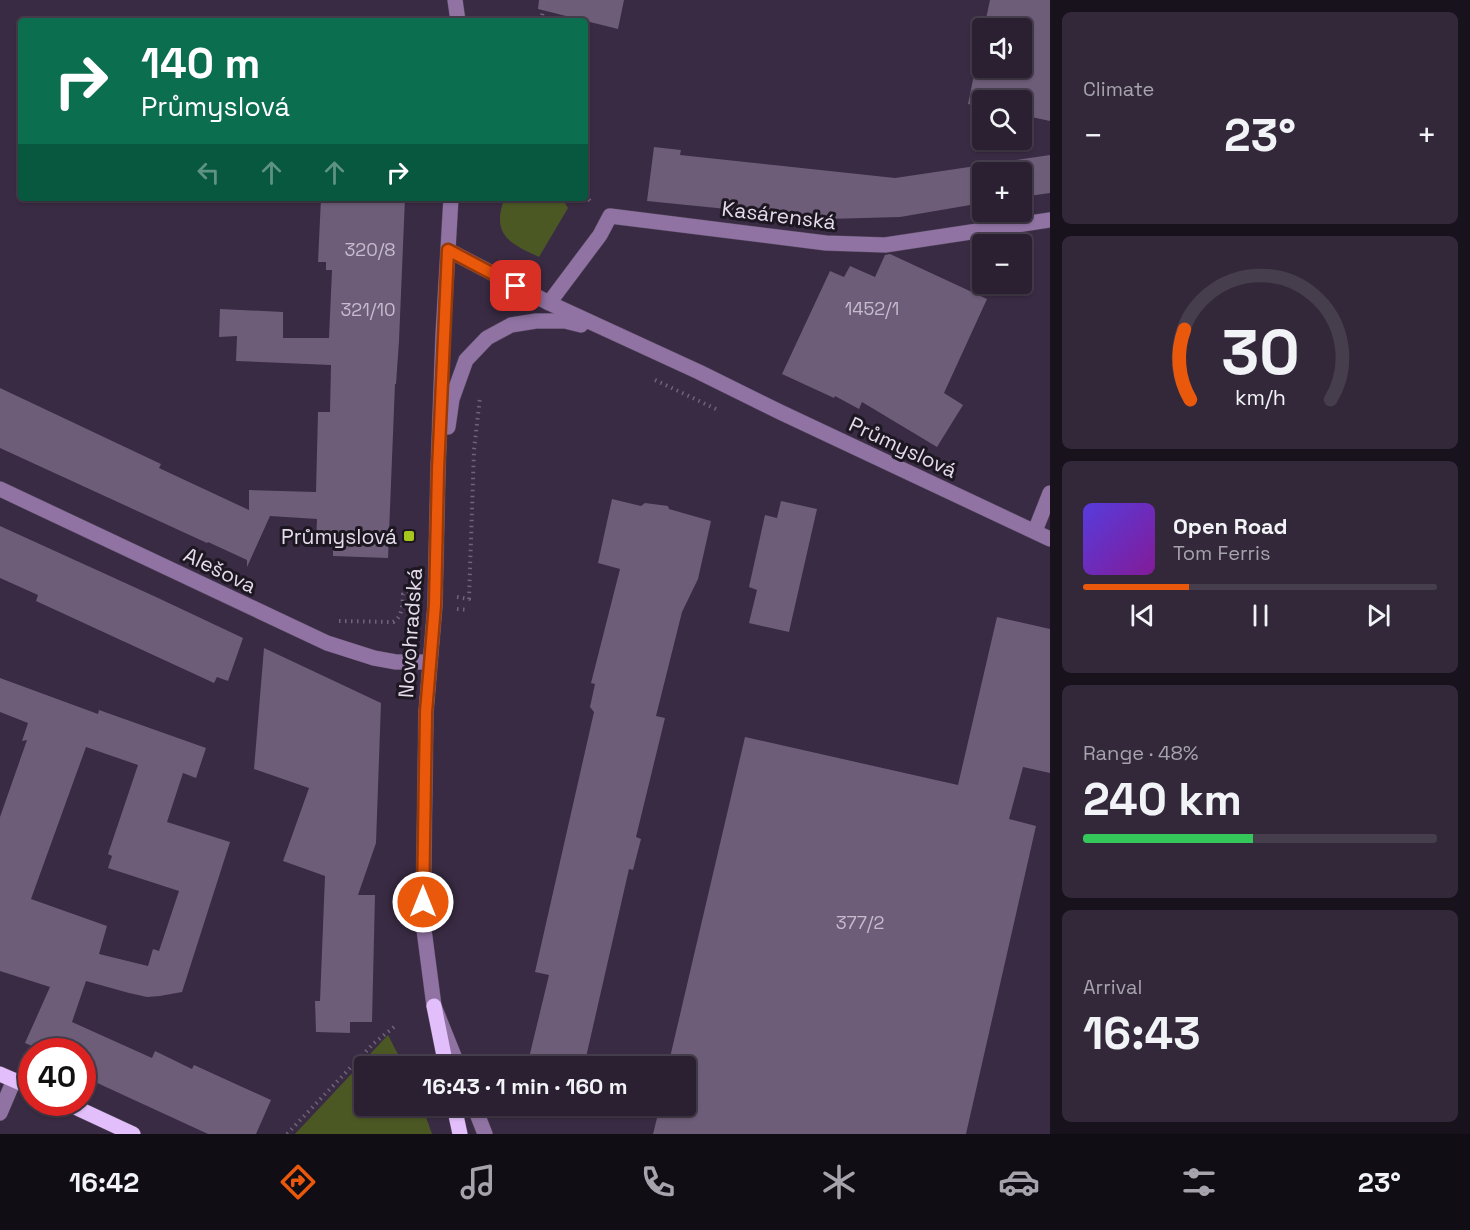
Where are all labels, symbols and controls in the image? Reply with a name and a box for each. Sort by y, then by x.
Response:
map controls [972,18,1032,294]
button: sound [972,18,1032,78]
text: 140 m [141,37,260,90]
icon: right [42,42,120,120]
text: Climate [1083,76,1154,102]
text: Průmyslová [141,89,290,124]
button: search [972,90,1032,150]
text: 23° [1224,107,1296,164]
text: − [1083,115,1103,157]
text: + [1417,115,1437,157]
icon: left [192,156,225,189]
icon: ahead [255,156,288,189]
icon: ahead [318,156,351,189]
icon: right [381,156,414,189]
button: + [972,162,1032,222]
street label: Kasárenská [720,195,838,235]
button: − [972,234,1032,294]
house number: 320/8 [344,238,396,261]
pin [490,260,541,311]
icon: arrive [499,269,532,302]
house number: 1452/1 [845,297,899,320]
house number: 321/10 [341,298,395,321]
text: 30 [1221,313,1299,392]
text: km/h [1234,384,1286,411]
street label: Průmyslová [845,410,961,484]
text: Open Road [1173,512,1288,540]
place label: Průmyslová [281,523,397,550]
marker: Průmyslová [402,529,416,543]
text: Tom Ferris [1173,540,1271,566]
street label: Alešova [179,541,261,599]
street label: Novohradská [392,567,428,699]
icon: previous [1126,599,1159,632]
icon: pause [1244,599,1277,632]
icon: next [1362,599,1395,632]
text: Range · 48% [1083,740,1198,766]
text: 240 km [1083,771,1242,828]
position arrow [391,870,455,934]
house number: 377/2 [836,911,884,934]
text: Arrival [1083,974,1142,1000]
text: 16:43 [1083,1005,1201,1062]
speed limit sign: 40 [18,1038,96,1116]
text: 16:43 · 1 min · 160 m [422,1072,628,1100]
icon: directions [277,1161,319,1203]
icon: music [457,1161,499,1203]
icon: phone [637,1161,679,1203]
icon: climate [818,1161,860,1203]
icon: car [998,1161,1040,1203]
icon: filters [1178,1161,1220,1203]
text: 16:42 [69,1165,139,1200]
text: 23° [1358,1165,1401,1200]

